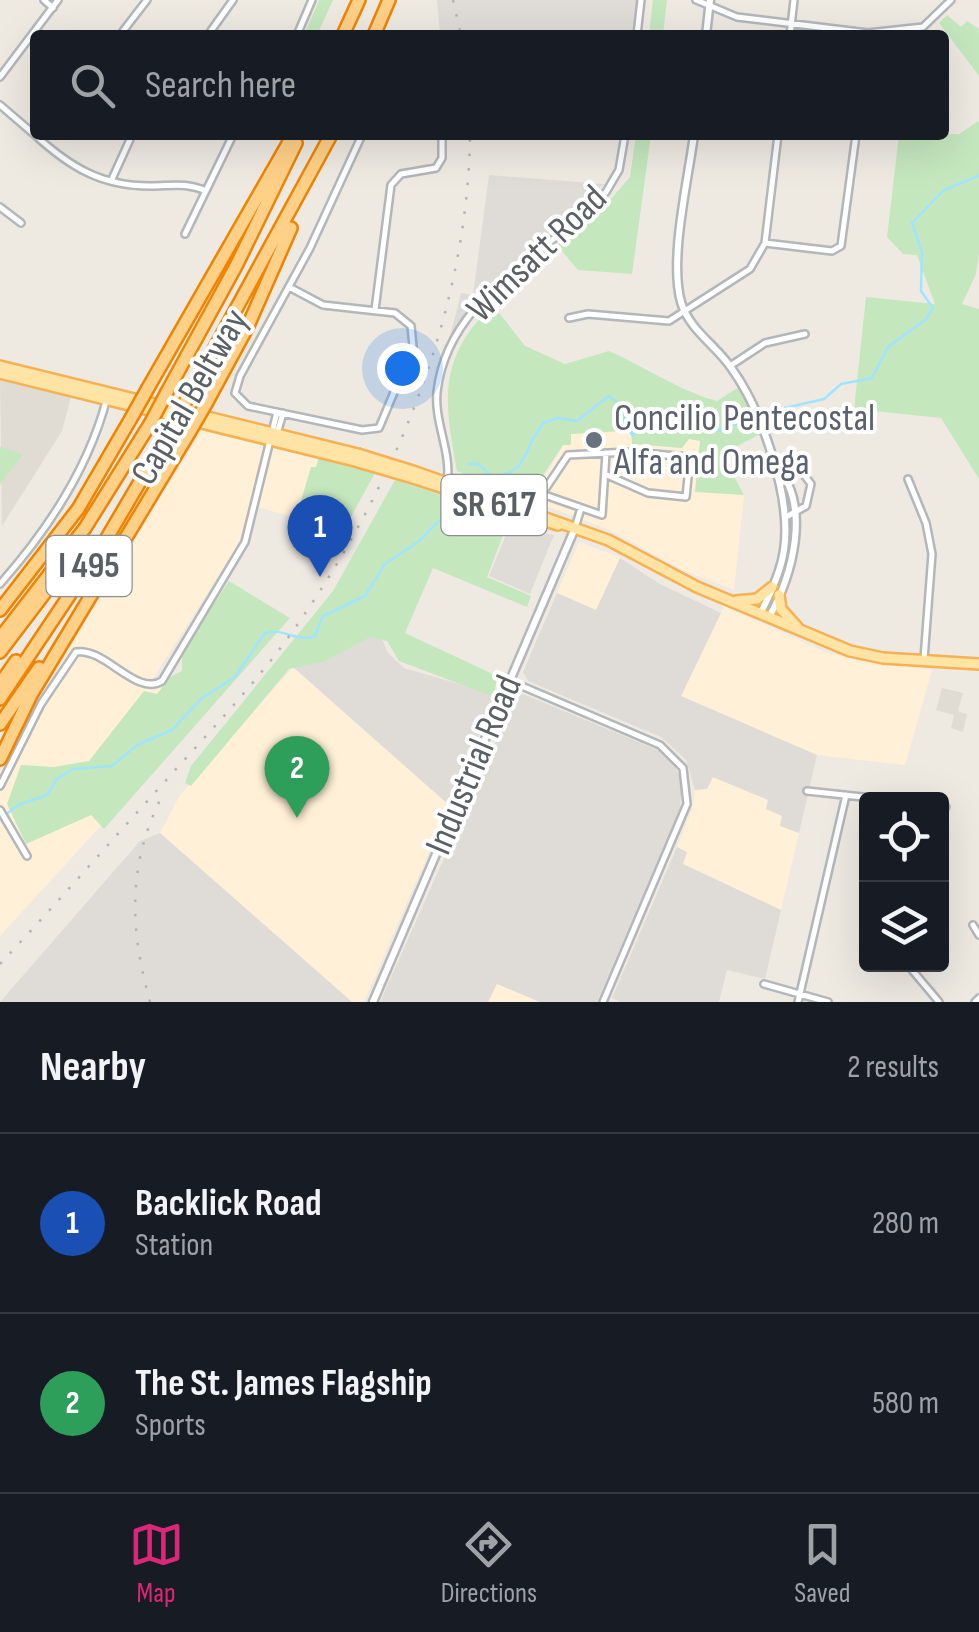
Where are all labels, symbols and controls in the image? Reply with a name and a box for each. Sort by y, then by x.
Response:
search box [30,30,949,140]
icon: search [65,58,120,113]
text: Search here [145,63,296,108]
street label: Wimsatt Road [458,176,616,332]
street label: Capital Beltway [122,301,258,493]
your location [377,343,428,394]
place label: Concilio Pentecostal Alfa and Omega [613,396,875,485]
marker: Concilio Pentecostal Alfa and Omega [583,429,605,451]
road number: SR 617 [442,475,546,535]
pin: 1 [288,494,352,577]
road number: I 495 [46,536,132,596]
street label: Industrial Road [416,669,532,861]
pin: 2 [264,736,330,818]
map controls [859,792,949,972]
button: locate [859,792,949,882]
button: layers [859,882,949,972]
text: Nearby [40,1042,146,1093]
text: 2 results [847,1048,939,1087]
text: Backlick Road [135,1181,322,1226]
text: 1 [66,1204,79,1243]
text: 280 m [872,1204,939,1243]
text: Station [135,1226,213,1265]
text: The St. James Flagship [135,1361,432,1406]
text: 2 [65,1384,80,1423]
text: 580 m [872,1384,939,1423]
text: Sports [135,1406,206,1445]
tab: Map [129,1517,184,1610]
tab: Directions [441,1517,537,1610]
tab: Saved [794,1517,850,1610]

